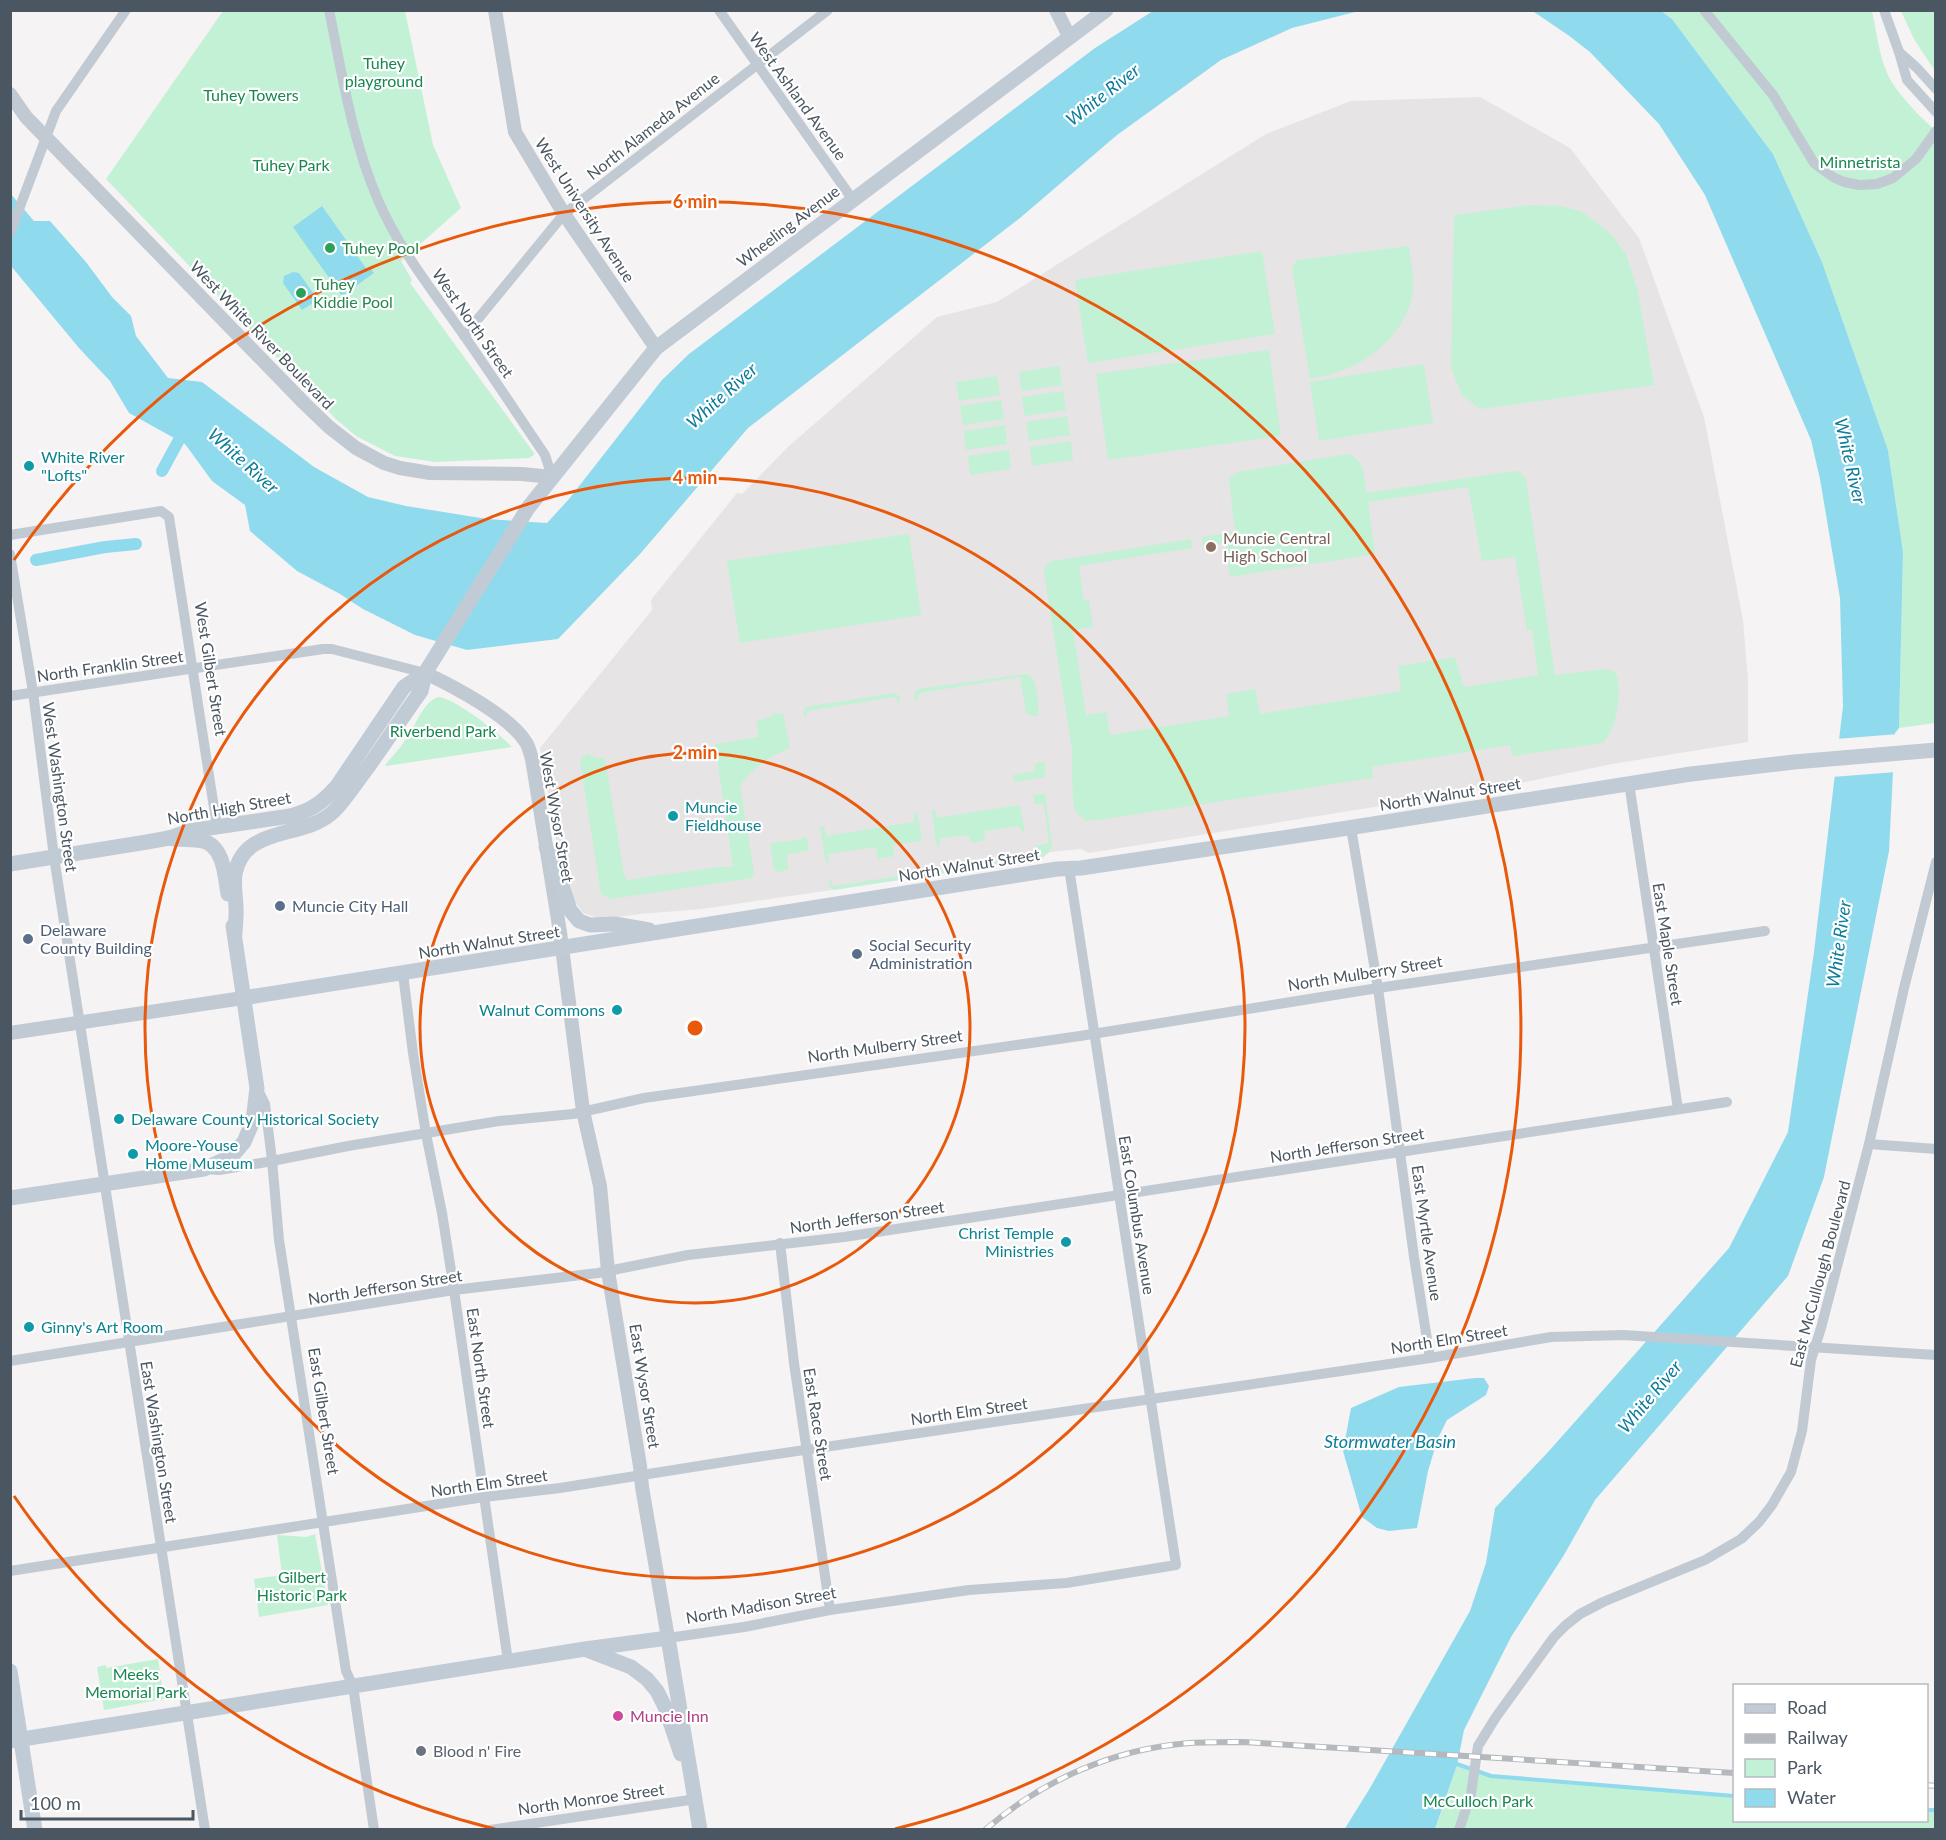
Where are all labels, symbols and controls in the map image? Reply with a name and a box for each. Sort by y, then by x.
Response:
street label: West Ashland Avenue [746,28,851,163]
park label: Tuhey playground [345,53,423,90]
water label: White River [1061,58,1144,130]
street label: North Alameda Avenue [583,68,723,183]
park label: Tuhey Towers [203,85,299,104]
street label: West University Avenue [532,134,639,285]
park label: Minnetrista [1820,152,1900,171]
park label: Tuhey Park [252,155,330,174]
street label: Wheeling Avenue [733,181,843,270]
text: 6 min [673,190,717,212]
place label: Tuhey Pool [342,238,419,257]
marker: Tuhey Pool [323,241,337,255]
street label: West White River Boulevard [186,257,338,413]
street label: West North Street [429,265,518,381]
place label: Tuhey Kiddie Pool [313,274,393,311]
marker: Tuhey Kiddie Pool [294,286,308,300]
water label: White River [681,357,762,433]
water label: White River [1830,416,1872,507]
water label: White River [204,423,284,498]
place label: White River "Lofts" [41,447,125,484]
marker: White River "Lofts" [22,459,36,473]
text: 4 min [673,466,717,488]
place label: Muncie Central High School [1223,528,1331,565]
marker: Muncie Central High School [1204,540,1218,554]
street label: West Gilbert Street [192,601,232,737]
street label: North Franklin Street [36,646,185,685]
street label: West Washington Street [39,701,82,873]
park label: Riverbend Park [390,721,497,740]
text: 2 min [673,741,717,763]
street label: West Wysor Street [537,750,578,884]
street label: North Walnut Street [1378,773,1522,814]
street label: North High Street [166,787,292,828]
place label: Muncie Fieldhouse [685,797,761,834]
marker: Muncie Fieldhouse [666,809,680,823]
street label: North Walnut Street [897,844,1041,885]
street label: East Maple Street [1649,881,1688,1007]
place label: Muncie City Hall [292,896,408,915]
water label: White River [1821,898,1855,989]
marker: Muncie City Hall [273,899,287,913]
place label: Delaware County Building [40,920,152,957]
street label: North Walnut Street [417,921,561,962]
marker: Delaware County Building [21,932,35,946]
place label: Social Security Administration [869,935,972,972]
marker: Social Security Administration [850,947,864,961]
street label: North Mulberry Street [1286,951,1444,994]
place label: Walnut Commons [479,1000,605,1019]
marker: Walnut Commons [610,1003,624,1017]
centre of rings [685,1018,705,1038]
street label: North Mulberry Street [806,1025,964,1066]
place label: Delaware County Historical Society [131,1109,380,1128]
marker: Delaware County Historical Society [112,1112,126,1126]
street label: North Jefferson Street [1269,1123,1426,1166]
street label: East Columbus Avenue [1116,1134,1159,1296]
place label: Moore-Youse Home Museum [145,1135,253,1172]
marker: Moore-Youse Home Museum [126,1147,140,1161]
street label: East Myrtle Avenue [1409,1164,1446,1302]
street label: East McCullough Boulevard [1785,1178,1854,1370]
street label: North Jefferson Street [788,1196,946,1237]
place label: Christ Temple Ministries [958,1223,1054,1260]
marker: Christ Temple Ministries [1059,1235,1073,1249]
street label: North Jefferson Street [307,1265,464,1308]
street label: East North Street [464,1306,499,1430]
place label: Ginny's Art Room [41,1317,163,1336]
marker: Ginny's Art Room [22,1320,36,1334]
street label: North Elm Street [1389,1320,1509,1357]
street label: East Wysor Street [626,1322,665,1450]
street label: East Gilbert Street [305,1346,344,1476]
water label: White River [1613,1355,1686,1437]
street label: East Washington Street [137,1359,182,1525]
street label: East Race Street [800,1366,837,1482]
street label: North Elm Street [909,1393,1029,1428]
water label: Stormwater Basin [1324,1430,1456,1452]
street label: North Elm Street [429,1465,549,1500]
park label: Gilbert Historic Park [257,1567,348,1604]
street label: North Madison Street [684,1582,838,1627]
park label: Meeks Memorial Park [85,1664,188,1701]
legend [1733,1684,1928,1822]
text: Road [1787,1696,1827,1718]
place label: Muncie Inn [630,1706,709,1725]
marker: Muncie Inn [611,1709,625,1723]
text: Railway [1787,1726,1848,1748]
place label: Blood n' Fire [433,1741,521,1760]
marker: Blood n' Fire [414,1744,428,1758]
text: Park [1787,1756,1823,1778]
street label: North Monroe Street [517,1779,666,1818]
scale bar [21,1783,194,1821]
text: Water [1787,1786,1836,1808]
park label: McCulloch Park [1423,1791,1534,1810]
text: 100 m [30,1792,81,1814]

